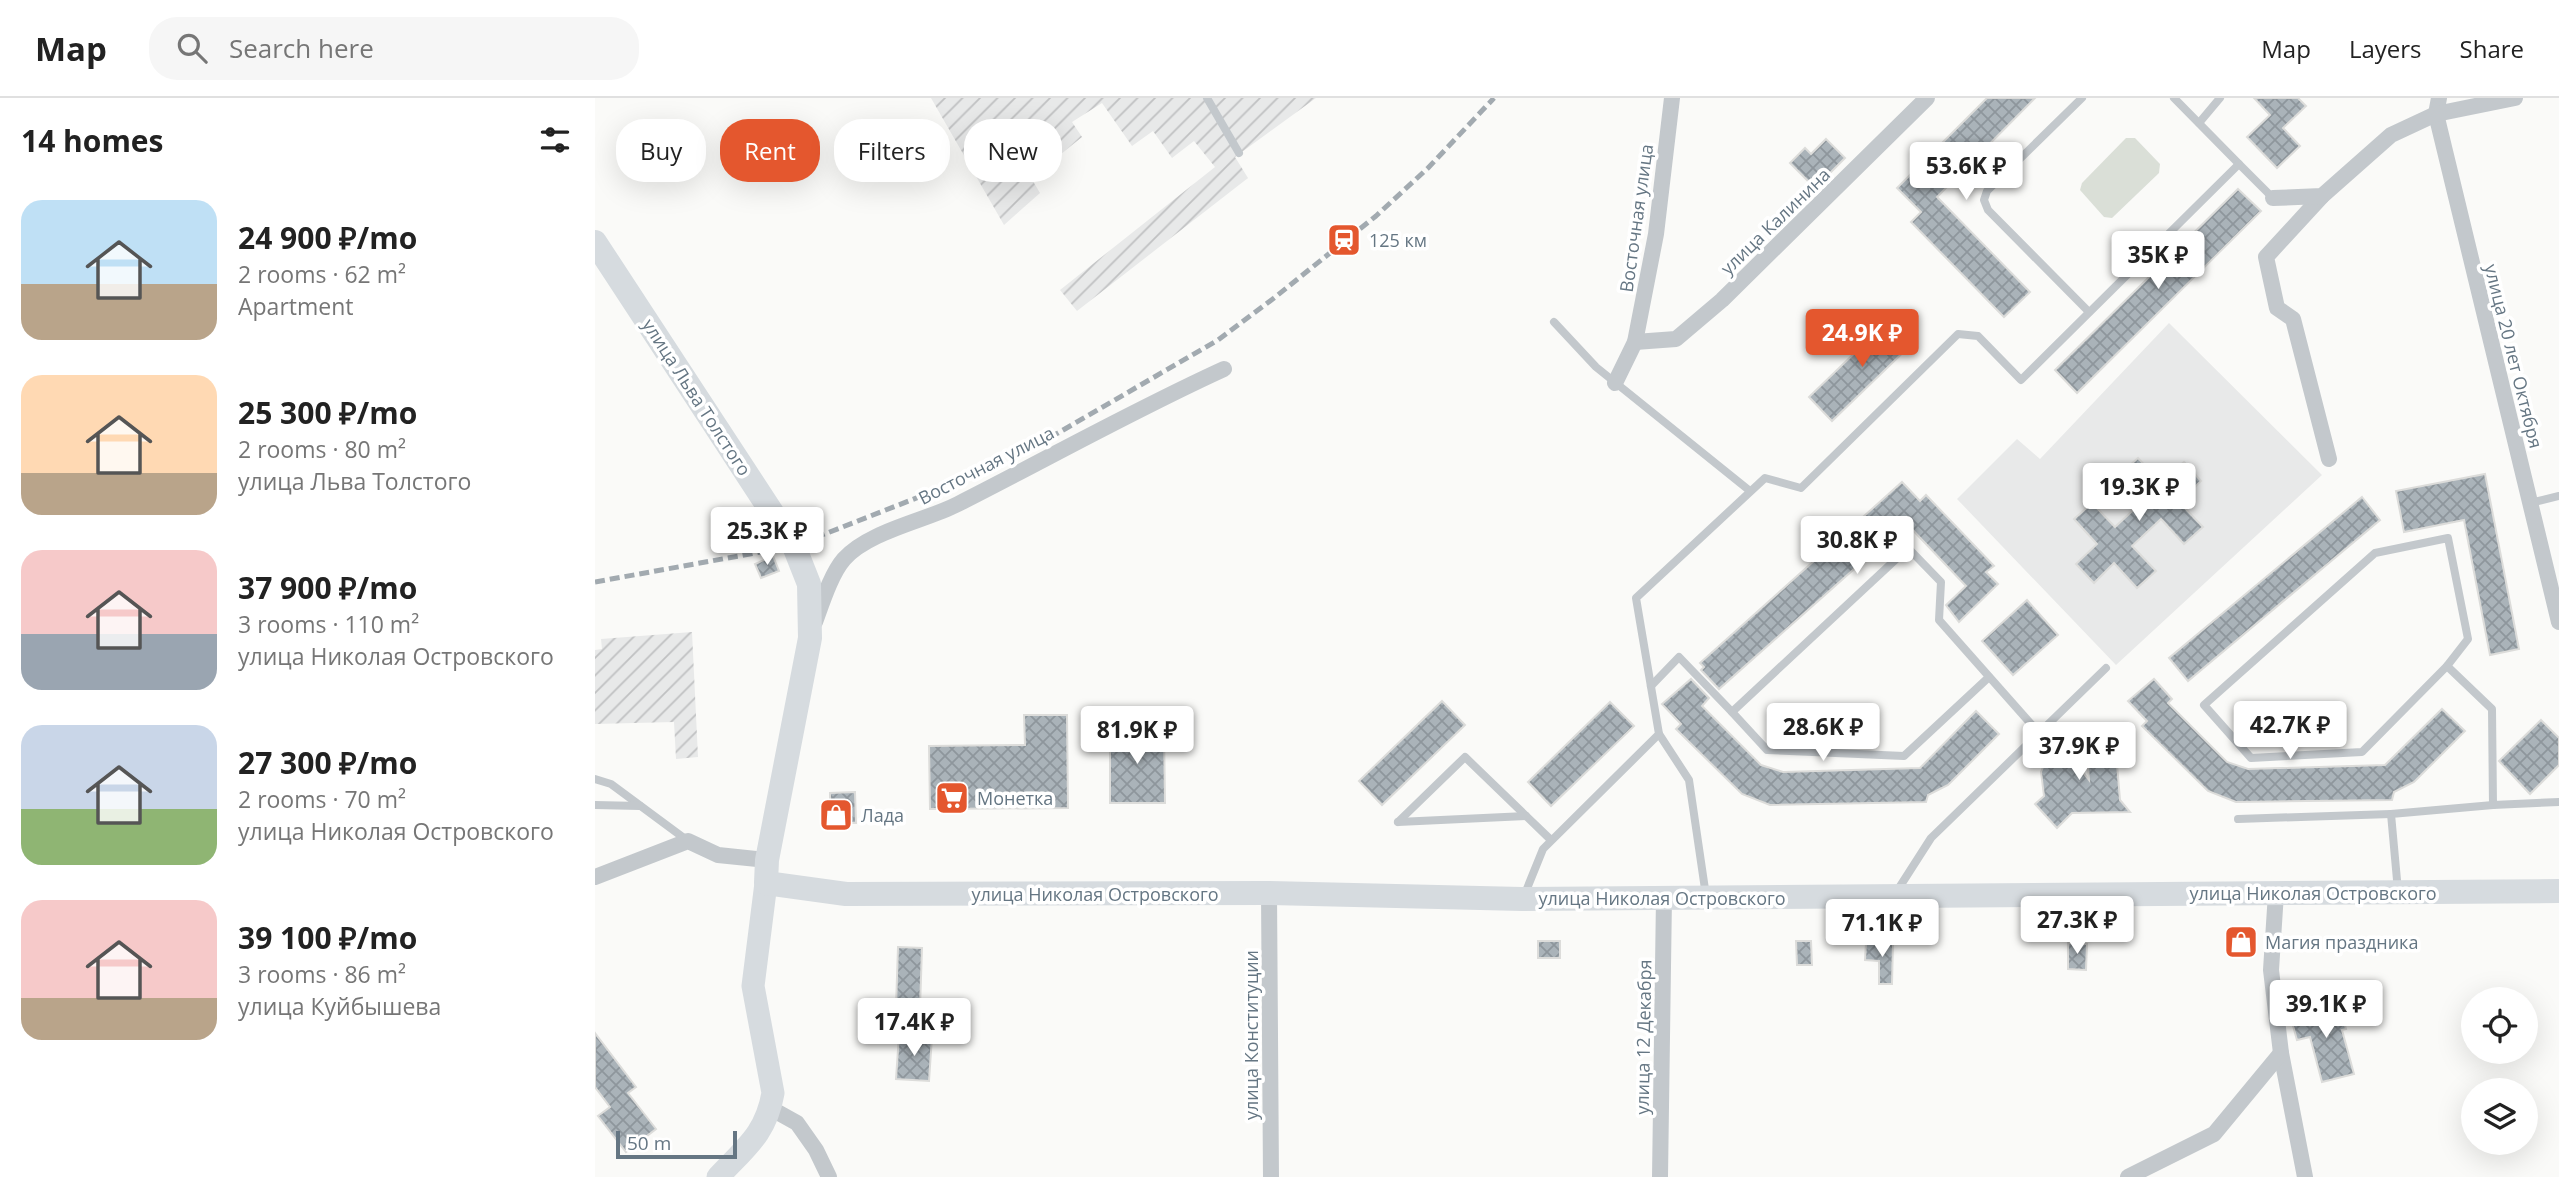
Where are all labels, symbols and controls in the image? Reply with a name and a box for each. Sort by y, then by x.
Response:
search box [149,17,639,80]
text: Map [35,26,107,71]
icon: search [173,29,211,67]
text: Search here [229,30,374,66]
text: Map [2261,32,2311,65]
text: Layers [2349,32,2422,65]
text: Share [2460,32,2524,65]
chip: Buy [616,119,706,182]
chip: Rent [720,119,820,182]
chip: Filters [834,119,950,182]
chip: New [964,119,1062,182]
text: 14 homes [21,120,164,161]
icon: filters [536,121,574,159]
street label: Восточная улица [1614,142,1658,294]
pin: 53.6K ₽ [1901,142,2031,202]
text: 53.6K ₽ [1926,149,2006,181]
street label: улица Калинина [1715,162,1835,280]
text: 24 900 ₽/mo [238,217,417,258]
station icon: 125 км [1325,221,1363,259]
icon: home [77,228,161,312]
place label: 125 км [1369,228,1427,252]
pin: 35K ₽ [2109,232,2207,291]
text: 35K ₽ [2128,238,2188,270]
text: 2 rooms · 62 m² [238,258,406,290]
street label: улица 20 лет Октября [2480,261,2548,451]
text: Apartment [238,290,354,322]
pin: 24.9K ₽ [1797,310,1927,369]
street label: улица Льва Толстого [637,314,757,480]
text: 24.9K ₽ [1822,316,1902,348]
text: 25 300 ₽/mo [238,392,417,433]
icon: home [77,403,161,487]
street label: Восточная улица [914,420,1058,510]
text: 2 rooms · 80 m² [238,433,406,465]
pin: 19.3K ₽ [2074,464,2204,523]
text: улица Льва Толстого [238,465,471,497]
text: 19.3K ₽ [2099,470,2179,502]
pin: 25.3K ₽ [702,508,832,567]
text: 25.3K ₽ [727,514,807,546]
pin: 30.8K ₽ [1792,517,1922,576]
text: 30.8K ₽ [1817,523,1897,555]
text: 37 900 ₽/mo [238,567,417,608]
icon: home [77,578,161,662]
text: 3 rooms · 110 m² [238,608,419,640]
text: улица Николая Островского [238,640,554,672]
pin: 42.7K ₽ [2225,702,2355,761]
pin: 28.6K ₽ [1758,704,1888,763]
pin: 81.9K ₽ [1072,706,1202,766]
text: 42.7K ₽ [2250,708,2330,740]
text: 28.6K ₽ [1783,710,1863,742]
text: 81.9K ₽ [1097,713,1177,745]
pin: 37.9K ₽ [2014,722,2144,782]
text: 37.9K ₽ [2039,729,2119,761]
text: 27 300 ₽/mo [238,742,417,783]
icon: home [77,753,161,837]
supermarket icon: Монетка [933,779,971,817]
text: 2 rooms · 70 m² [238,783,406,815]
place label: Монетка [977,786,1053,810]
shop icon: Лада [817,796,855,834]
place label: Лада [861,803,904,827]
text: улица Николая Островского [238,815,554,847]
street label: улица Николая Островского [2189,881,2437,905]
street label: улица Николая Островского [971,882,1219,906]
street label: улица Николая Островского [1538,886,1786,910]
pin: 27.3K ₽ [2012,896,2142,956]
pin: 71.1K ₽ [1817,900,1947,959]
text: 27.3K ₽ [2037,903,2117,935]
text: 71.1K ₽ [1842,906,1922,938]
text: 39 100 ₽/mo [238,917,417,958]
shop icon: Магия праздника [2222,923,2260,961]
icon: home [77,928,161,1012]
place label: Магия праздника [2265,930,2418,954]
street label: улица Конституции [1239,950,1263,1120]
text: 3 rooms · 86 m² [238,958,406,990]
street label: улица 12 Декабря [1630,959,1656,1115]
pin: 39.1K ₽ [2261,981,2391,1040]
text: 39.1K ₽ [2286,987,2366,1019]
map controls [2461,987,2538,1155]
button: locate [2461,987,2538,1064]
text: улица Куйбышева [238,990,441,1022]
pin: 17.4K ₽ [849,998,979,1058]
text: 17.4K ₽ [874,1005,954,1037]
button: layers [2461,1078,2538,1155]
scale bar [616,1128,737,1160]
text: 50 m [627,1130,671,1156]

